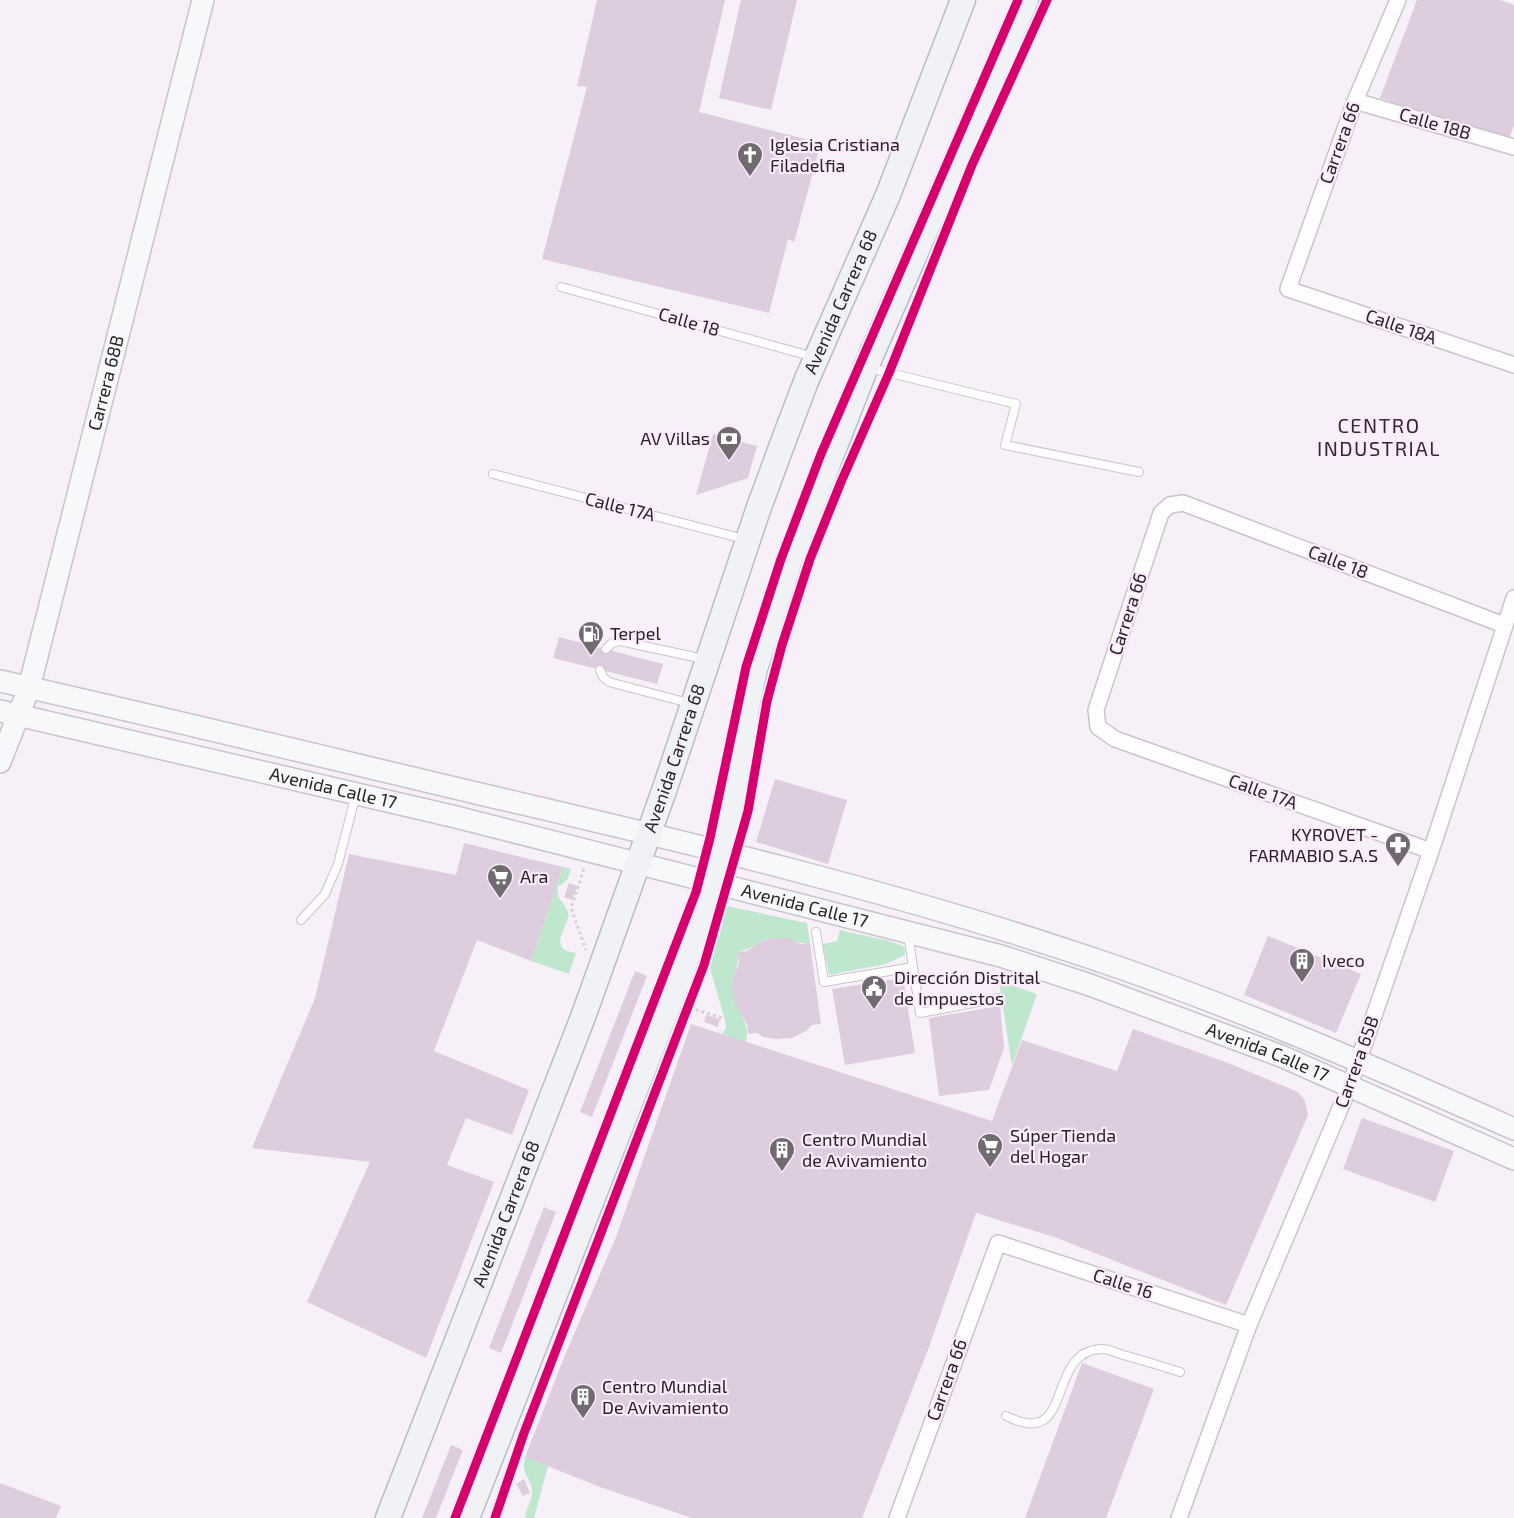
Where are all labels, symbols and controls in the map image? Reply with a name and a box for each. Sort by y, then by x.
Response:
street label: Carrera 66 [1314,99,1364,187]
street label: Calle 18B [1397,102,1474,144]
place label: Iglesia Cristiana Filadelfia [770,133,900,176]
church icon: Iglesia Cristiana Filadelfia [735,140,765,178]
street label: Avenida Carrera 68 [799,226,881,377]
street label: Calle 18 [656,302,722,340]
street label: Calle 18A [1363,304,1441,349]
street label: Carrera 68B [83,333,128,433]
district label: CENTRO INDUSTRIAL [1317,413,1441,460]
bank icon: AV Villas [714,424,744,462]
place label: AV Villas [640,427,710,449]
street label: Calle 17A [583,487,658,526]
street label: Calle 18 [1305,540,1372,583]
street label: Carrera 66 [1103,570,1151,658]
fuel station icon: Terpel [576,619,606,657]
place label: Terpel [610,622,661,644]
street label: Avenida Carrera 68 [638,681,709,835]
street label: Avenida Calle 17 [268,762,399,813]
street label: Calle 17A [1226,768,1301,814]
place label: KYROVET - FARMABIO S.A.S [1248,823,1378,866]
pharmacy icon: KYROVET - FARMABIO S.A.S [1383,830,1413,868]
supermarket icon: Ara [485,862,515,900]
place label: Ara [520,865,548,887]
street label: Avenida Calle 17 [739,878,871,932]
building icon: Iveco [1287,946,1317,984]
place label: Iveco [1322,949,1365,971]
place label: Dirección Distrital de Impuestos [894,966,1041,1009]
public building icon: Dirección Distrital de Impuestos [859,973,889,1011]
street label: Carrera 65B [1329,1013,1383,1111]
street label: Avenida Calle 17 [1203,1017,1333,1086]
place label: Súper Tienda del Hogar [1010,1124,1116,1167]
place label: Centro Mundial de Avivamiento [802,1128,928,1171]
supermarket icon: Súper Tienda del Hogar [975,1131,1005,1169]
building icon: Centro Mundial de Avivamiento [767,1135,797,1173]
street label: Avenida Carrera 68 [467,1137,544,1290]
street label: Calle 16 [1090,1263,1156,1303]
street label: Carrera 66 [921,1336,971,1424]
place label: Centro Mundial De Avivamiento [602,1375,729,1418]
building icon: Centro Mundial De Avivamiento [568,1382,598,1420]

